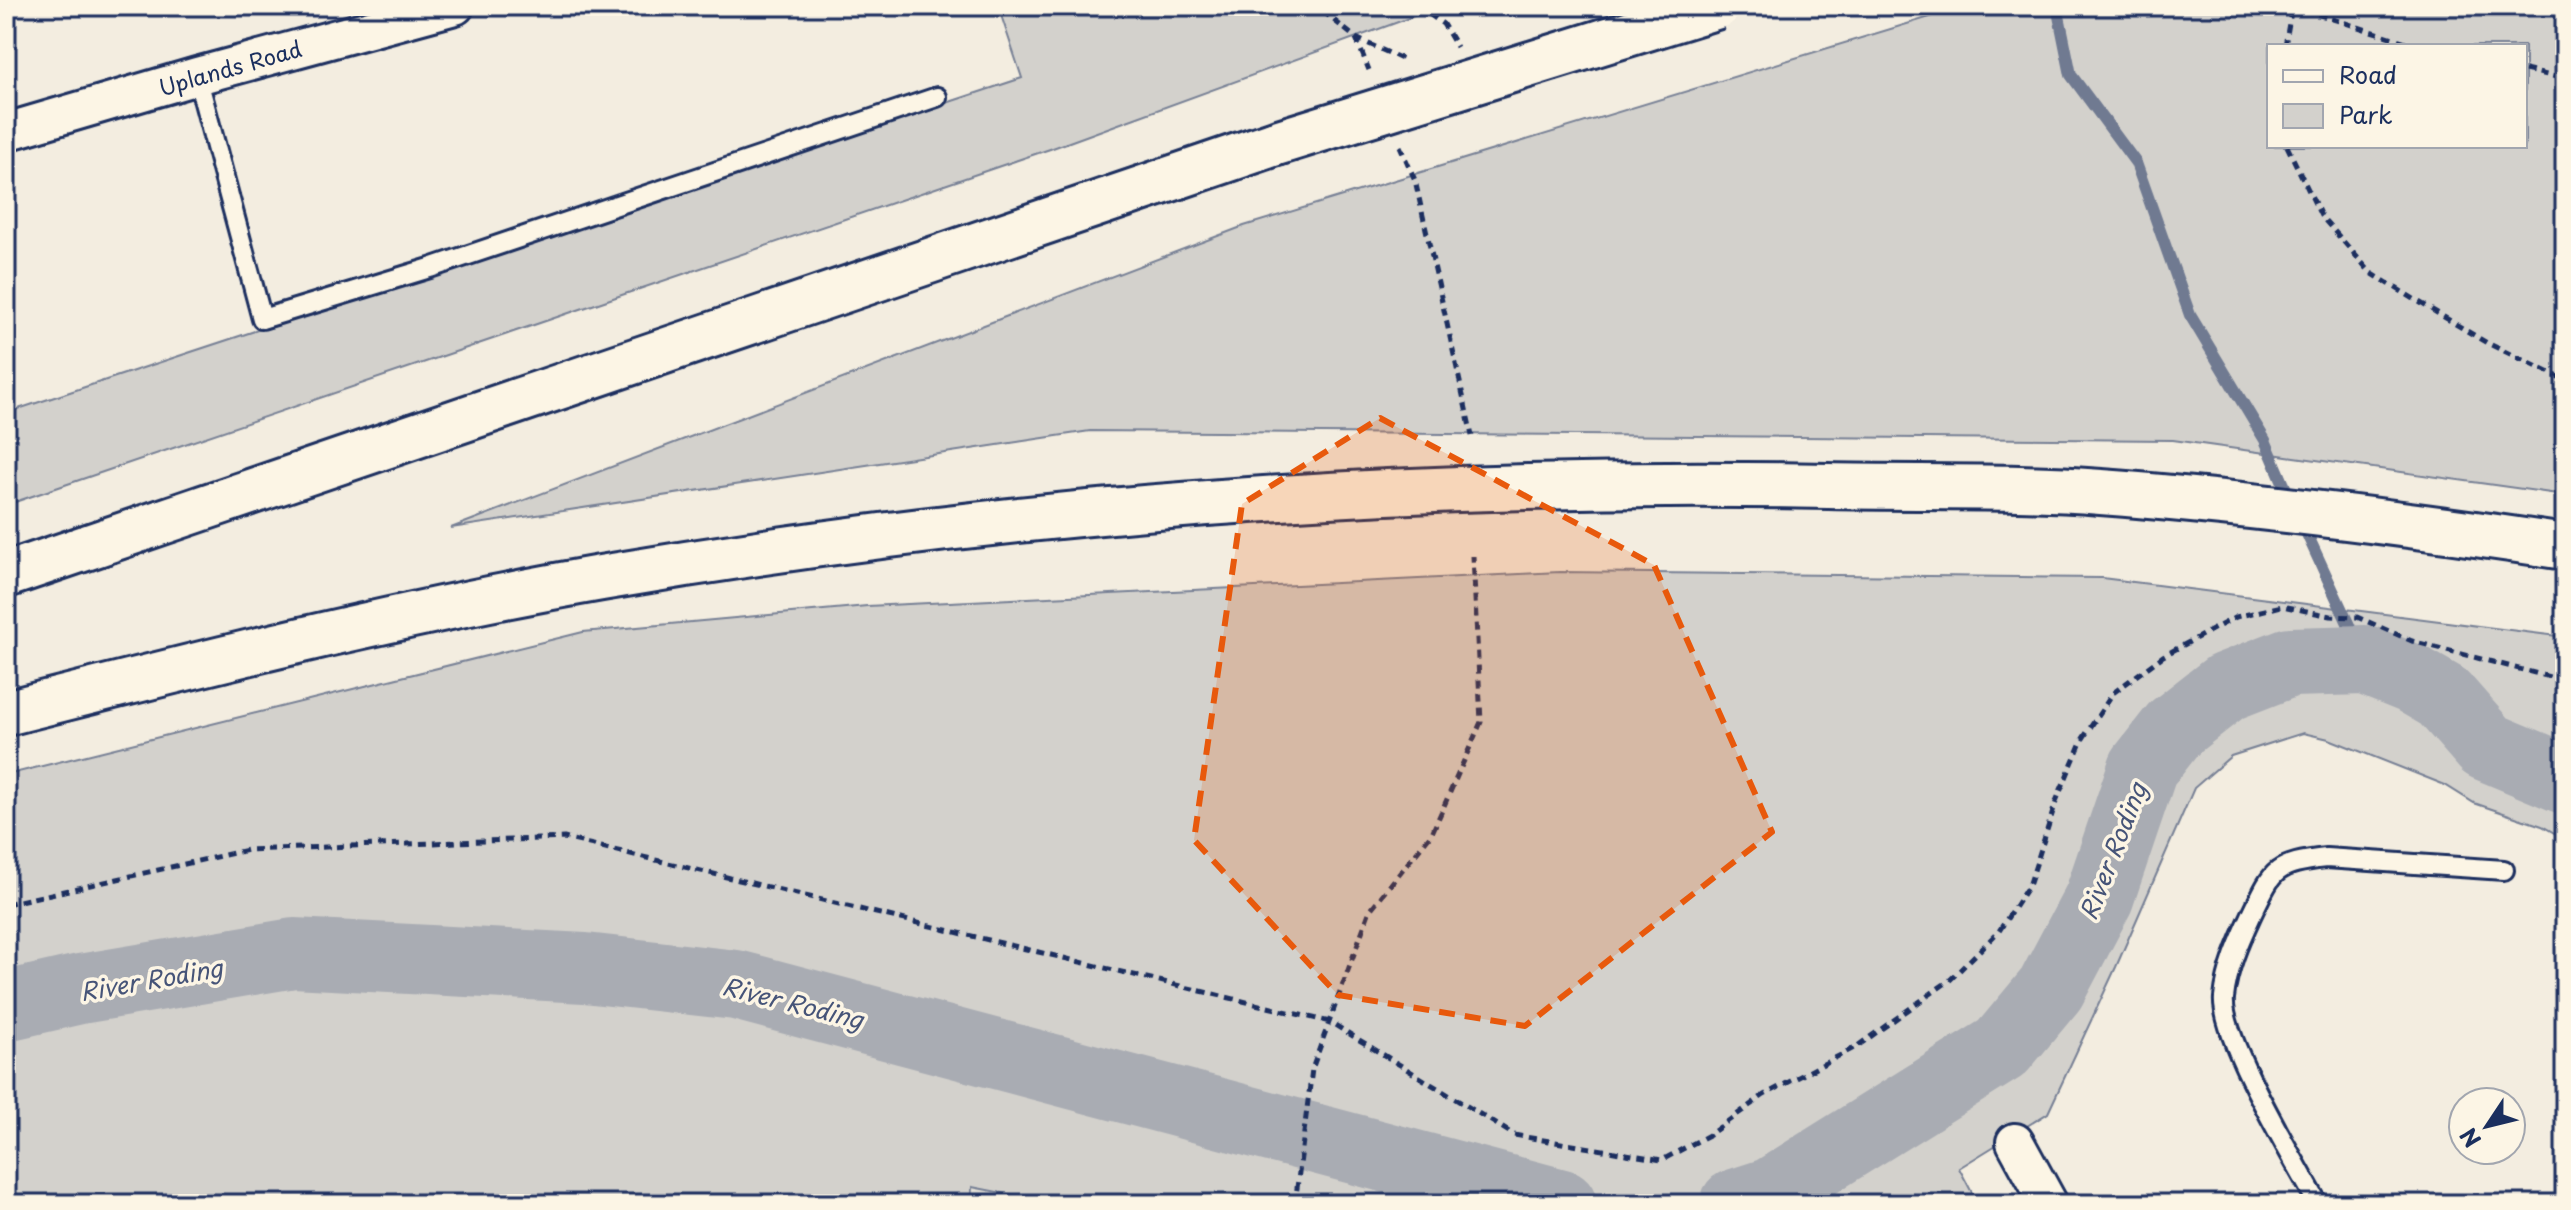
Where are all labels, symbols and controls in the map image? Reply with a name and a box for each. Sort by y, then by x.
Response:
street label: Uplands Road [155,31,305,103]
legend [2267,44,2527,148]
text: Road [2339,56,2397,92]
text: Park [2339,96,2393,132]
water label: River Roding [2069,775,2155,925]
water label: River Roding [77,948,227,1009]
water label: River Roding [719,967,869,1037]
north arrow [2447,1086,2527,1166]
text: N [2451,1122,2488,1155]

